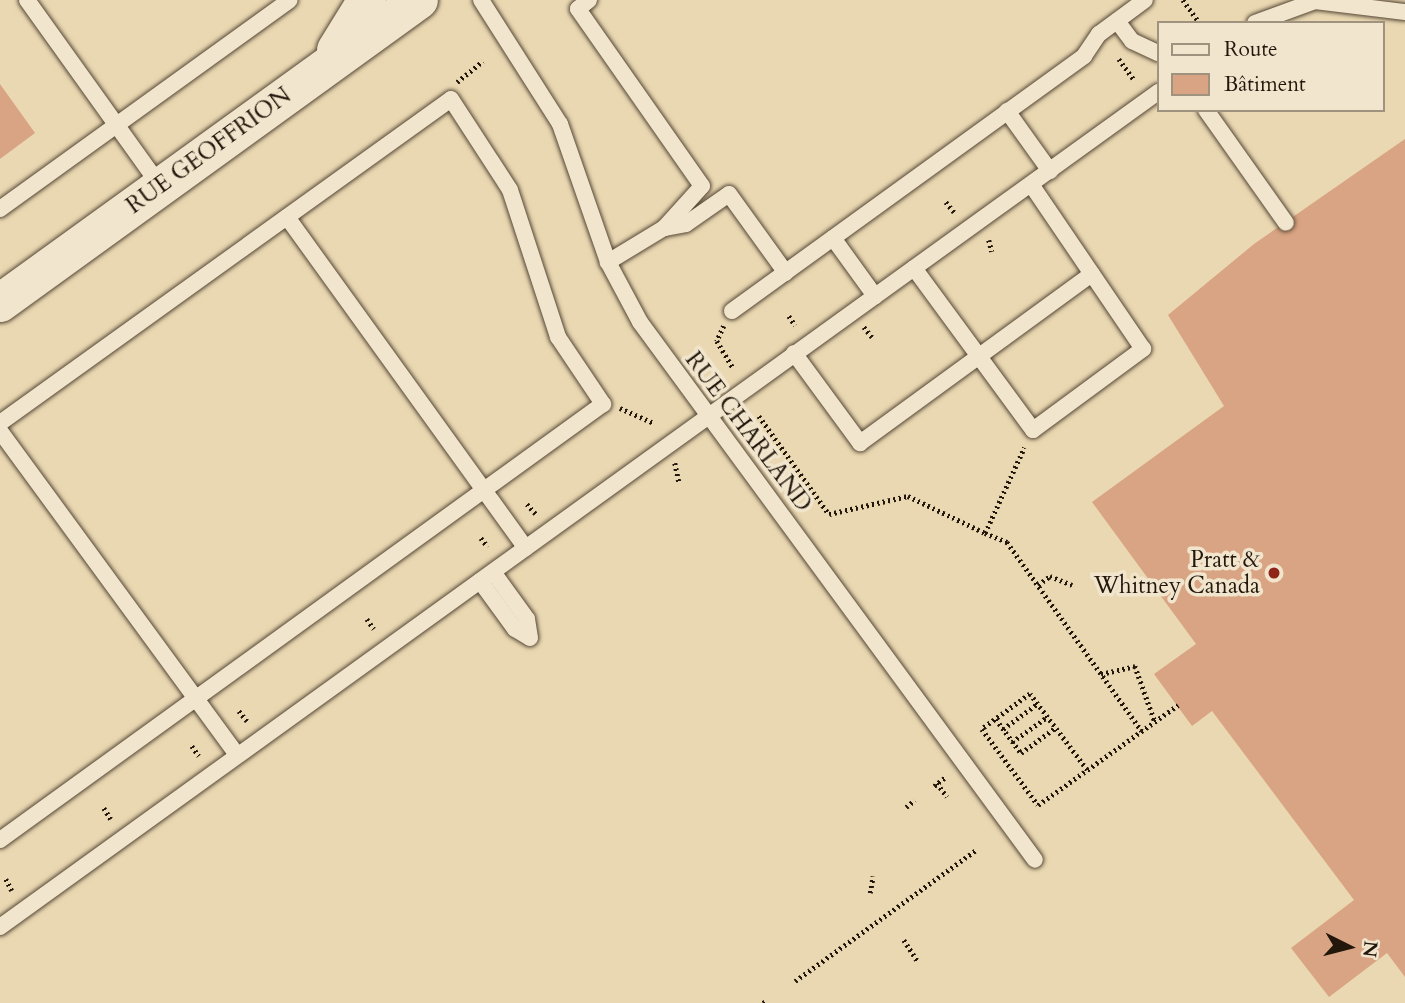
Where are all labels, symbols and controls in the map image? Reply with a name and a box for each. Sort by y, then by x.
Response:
legend [1156,21,1384,112]
text: Route [1224,35,1278,64]
text: Bâtiment [1224,70,1306,99]
street label: RUE GEOFFRION [121,82,297,220]
street label: RUE CHARLAND [679,347,817,517]
place label: Pratt & Whitney Canada [1094,546,1260,600]
marker: Pratt & Whitney Canada [1266,565,1282,581]
north arrow [1314,912,1384,982]
text: N [1356,940,1384,959]

